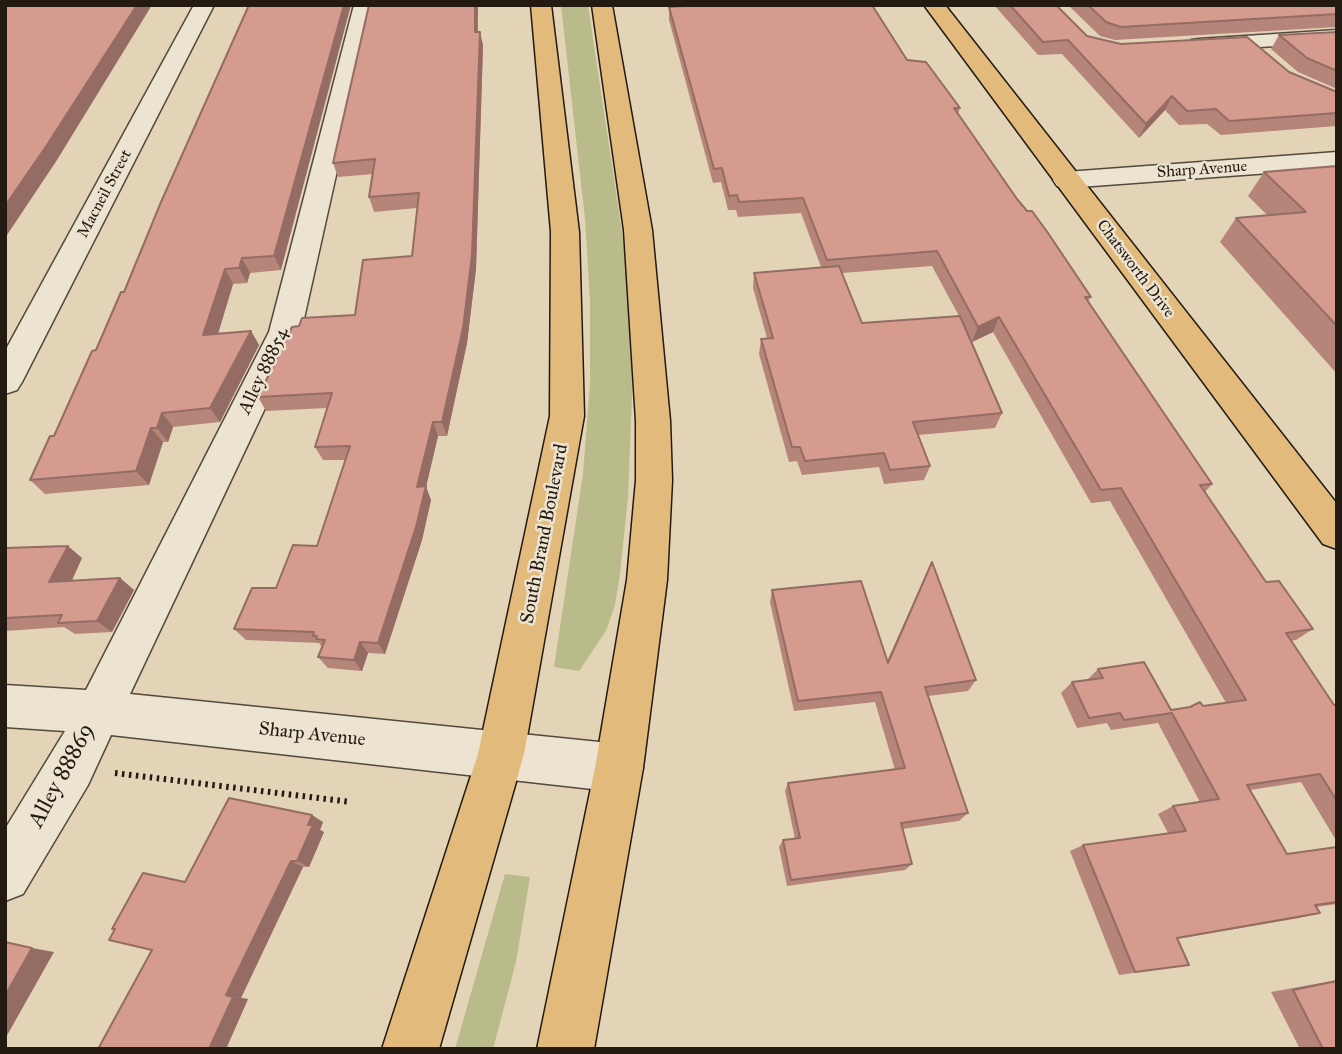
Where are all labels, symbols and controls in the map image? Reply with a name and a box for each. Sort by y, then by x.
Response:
street label: Macneil Street [74,147,136,241]
street label: Sharp Avenue [1156,157,1248,183]
street label: Chatsworth Drive [1092,216,1178,322]
street label: Alley 88854 [234,324,294,418]
street label: South Brand Boulevard [516,442,574,626]
street label: Sharp Avenue [257,718,367,752]
street label: Alley 88869 [23,719,101,833]

